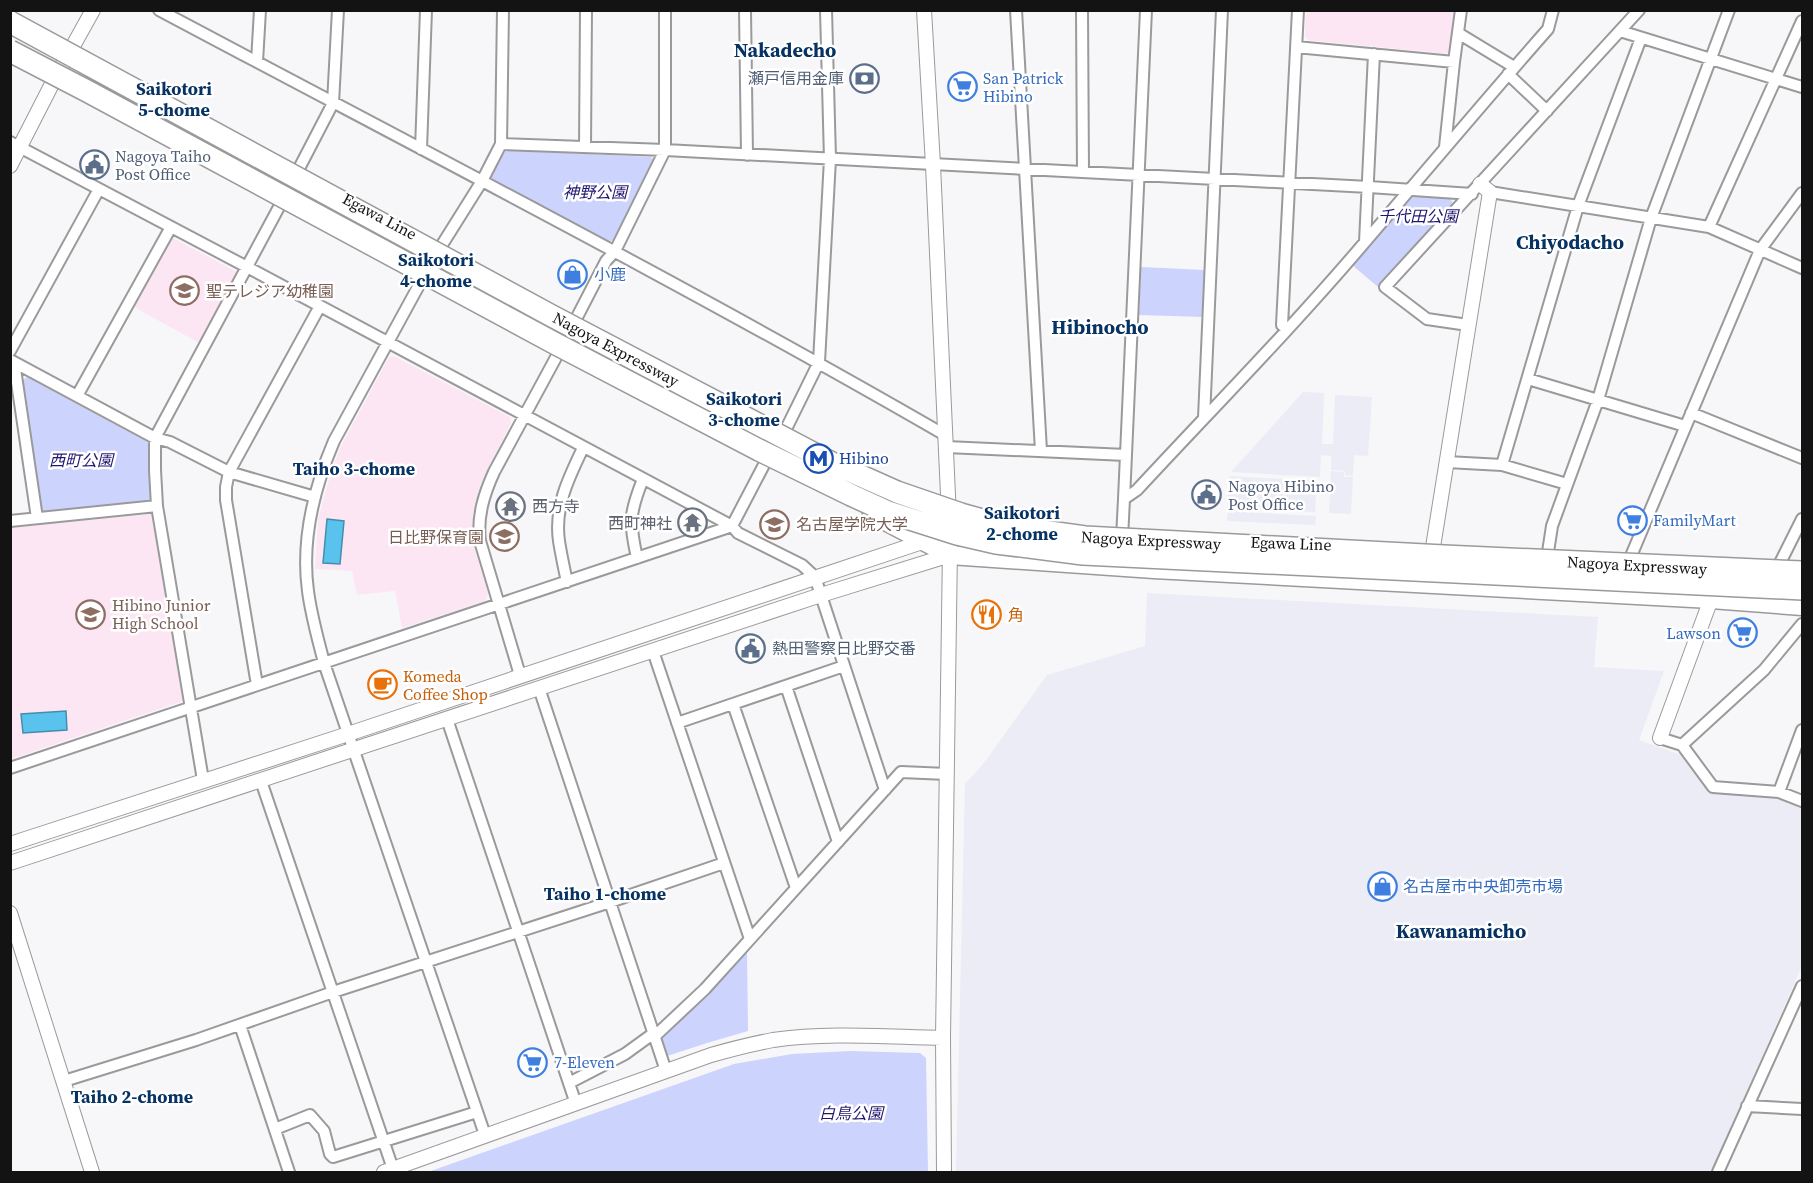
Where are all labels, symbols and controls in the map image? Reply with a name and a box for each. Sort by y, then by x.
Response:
district label: Nakadecho [734,36,836,64]
bank icon: 瀬戸信用金庫 [849,62,881,94]
place label: 瀬戸信用金庫 [748,67,844,89]
place label: San Patrick Hibino [983,67,1064,107]
supermarket icon: San Patrick Hibino [946,71,978,103]
district label: Saikotori 5-chome [136,76,212,122]
place label: Nagoya Taiho Post Office [115,145,211,185]
public building icon: Nagoya Taiho Post Office [78,149,110,181]
park label: 神野公園 [563,181,629,203]
street label: Egawa Line [339,187,421,245]
park label: 千代田公園 [1378,205,1460,227]
district label: Chiyodacho [1516,228,1624,256]
district label: Saikotori 4-chome [398,247,474,293]
shop icon: 小鹿 [557,258,589,290]
place label: 小鹿 [594,263,626,285]
school or university icon: 聖テレジア幼稚園 [169,275,201,307]
place label: 聖テレジア幼稚園 [206,280,334,302]
street label: Nagoya Expressway [549,306,684,392]
district label: Hibinocho [1051,313,1149,341]
district label: Saikotori 3-chome [706,386,782,432]
metro station icon: Hibino [802,442,834,474]
place label: Hibino [839,447,889,469]
park label: 西町公園 [49,449,115,471]
district label: Taiho 3-chome [293,456,415,481]
place label: Nagoya Hibino Post Office [1228,475,1334,515]
public building icon: Nagoya Hibino Post Office [1191,479,1223,511]
temple icon: 西方寺 [495,490,527,522]
place label: 西方寺 [532,495,580,517]
district label: Saikotori 2-chome [984,500,1060,546]
supermarket icon: FamilyMart [1616,504,1648,536]
temple icon: 西町神社 [677,507,709,539]
school or university icon: 名古屋学院大学 [759,508,791,540]
place label: FamilyMart [1653,509,1737,531]
place label: 西町神社 [608,512,672,534]
place label: 名古屋学院大学 [796,513,908,535]
school or university icon: 日比野保育園 [489,521,521,553]
street label: Nagoya Expressway [1081,525,1222,555]
place label: 日比野保育園 [388,526,484,548]
street label: Egawa Line [1250,531,1332,555]
street label: Nagoya Expressway [1567,550,1708,580]
place label: Hibino Junior High School [112,594,211,634]
school or university icon: Hibino Junior High School [75,598,107,630]
restaurant icon: 角 [971,599,1003,631]
place label: 角 [1008,604,1024,626]
supermarket icon: Lawson [1726,617,1758,649]
place label: Lawson [1666,622,1721,644]
public building icon: 熱田警察日比野交番 [735,632,767,664]
place label: 熱田警察日比野交番 [772,637,916,659]
place label: Komeda Coffee Shop [403,665,488,705]
cafe icon: Komeda Coffee Shop [366,669,398,701]
shop icon: 名古屋市中央卸売市場 [1366,870,1398,902]
place label: 名古屋市中央卸売市場 [1403,875,1563,897]
district label: Taiho 1-chome [544,881,666,906]
district label: Kawanamicho [1396,917,1526,945]
supermarket icon: 7-Eleven [517,1046,549,1078]
place label: 7-Eleven [554,1051,615,1073]
district label: Taiho 2-chome [71,1084,193,1109]
park label: 白鳥公園 [819,1102,885,1124]

